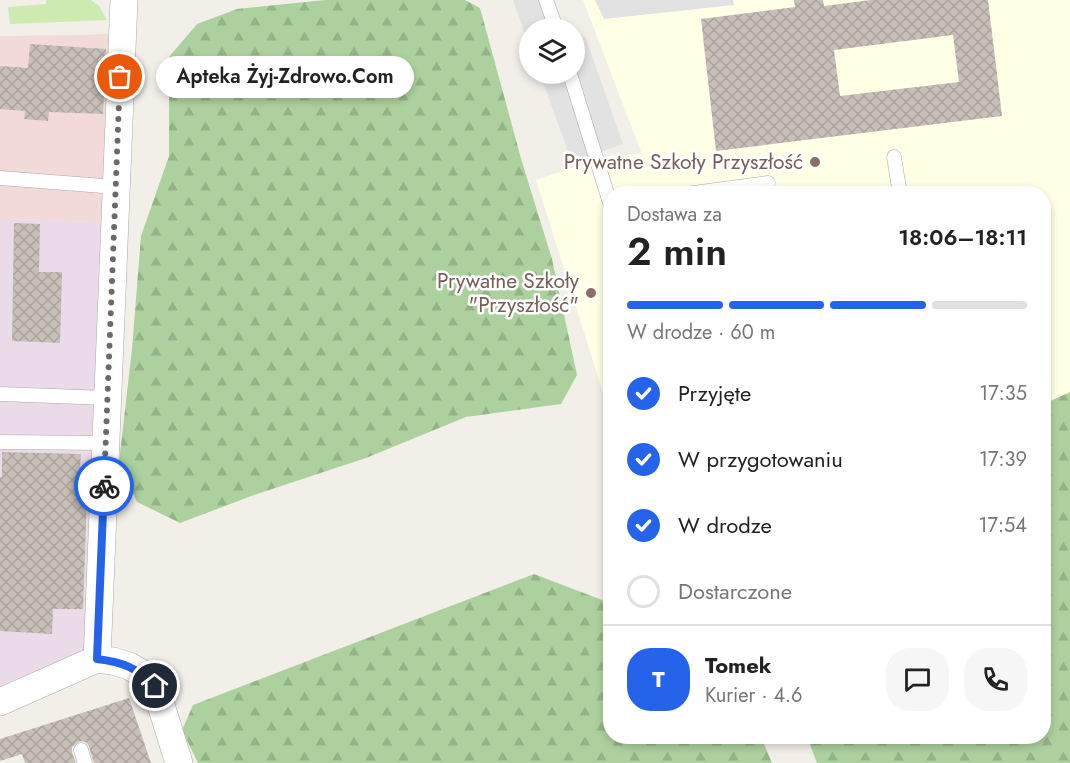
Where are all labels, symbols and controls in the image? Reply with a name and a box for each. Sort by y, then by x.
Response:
map controls [519,18,585,84]
button: layers [519,18,585,84]
pin [94,51,145,102]
callout: Apteka Żyj-Zdrowo.Com [156,56,414,98]
icon: bag [103,60,136,93]
text: Apteka Żyj-Zdrowo.Com [176,62,394,91]
place label: Prywatne Szkoły Przyszłość [564,147,803,177]
marker: Prywatne Szkoły Przyszłość [808,155,822,169]
text: Dostawa za [627,200,722,229]
text: 18:06–18:11 [898,221,1027,253]
text: 2 min [627,223,727,280]
place label: Prywatne Szkoły "Przyszłość" [437,266,580,320]
marker: Prywatne Szkoły "Przyszłość" [584,286,598,300]
text: W drodze · 60 m [627,318,775,347]
icon: check [627,377,660,410]
text: Przyjęte [678,377,751,409]
text: 17:35 [979,379,1027,408]
icon: check [627,443,660,476]
text: W przygotowaniu [678,443,843,475]
text: 17:39 [979,445,1027,474]
courier [74,456,134,516]
icon: bike [88,470,121,503]
icon: check [627,509,660,542]
text: W drodze [678,509,772,541]
text: 17:54 [979,511,1027,540]
text: Dostarczone [678,575,792,607]
button: chat [886,648,949,711]
button: phone [964,648,1027,711]
text: Tomek [705,649,771,681]
pin [129,660,180,711]
text: T [652,663,665,695]
icon: home [138,669,171,702]
text: Kurier · 4.6 [705,681,803,710]

